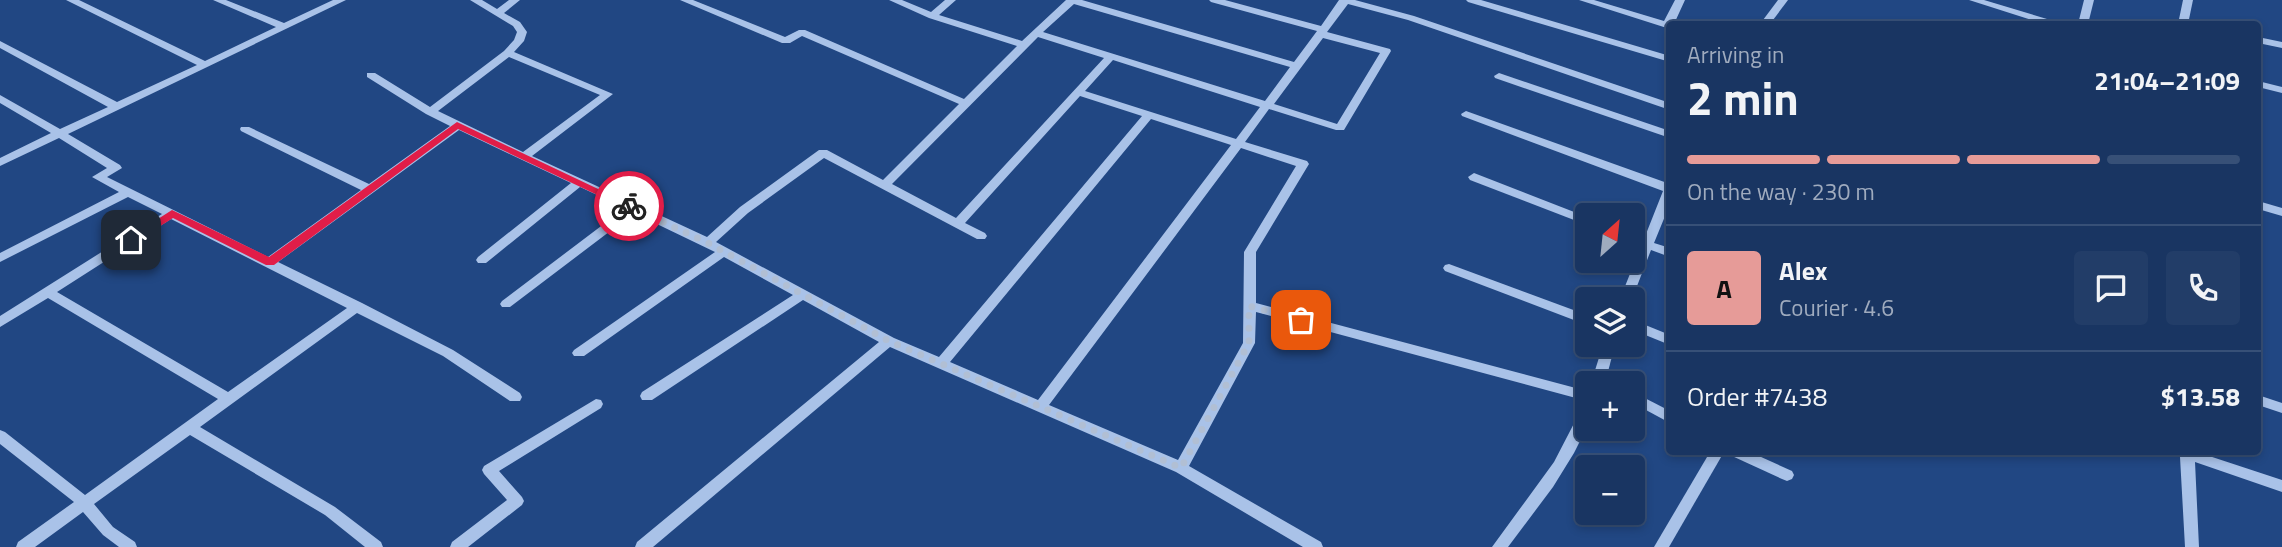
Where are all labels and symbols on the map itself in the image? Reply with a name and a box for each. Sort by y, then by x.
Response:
courier [594,171,664,241]
north arrow [1575,203,1645,273]
pin [101,210,161,270]
pin [1271,290,1331,350]

